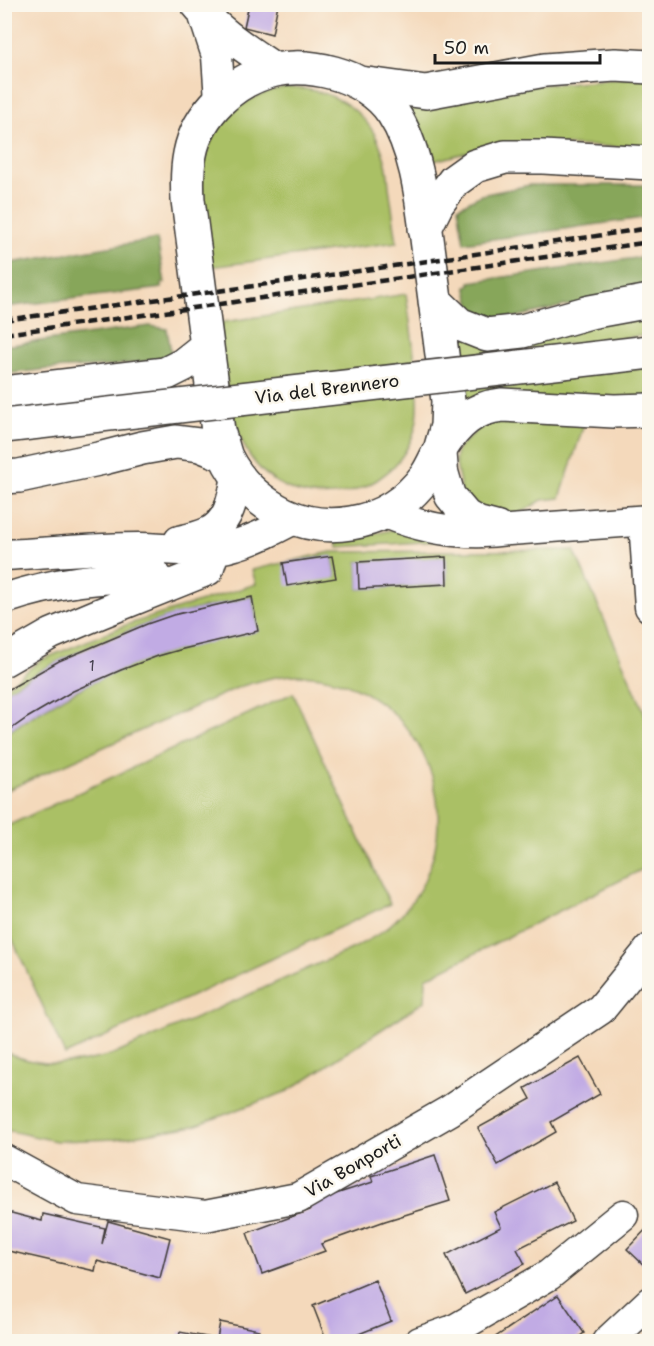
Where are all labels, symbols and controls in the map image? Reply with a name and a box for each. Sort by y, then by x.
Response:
scale bar [435,27,600,65]
text: 50 m [444,36,489,60]
street label: Via del Brennero [253,368,401,410]
house number: 1 [89,656,95,676]
street label: Via Bonporti [300,1129,406,1203]

